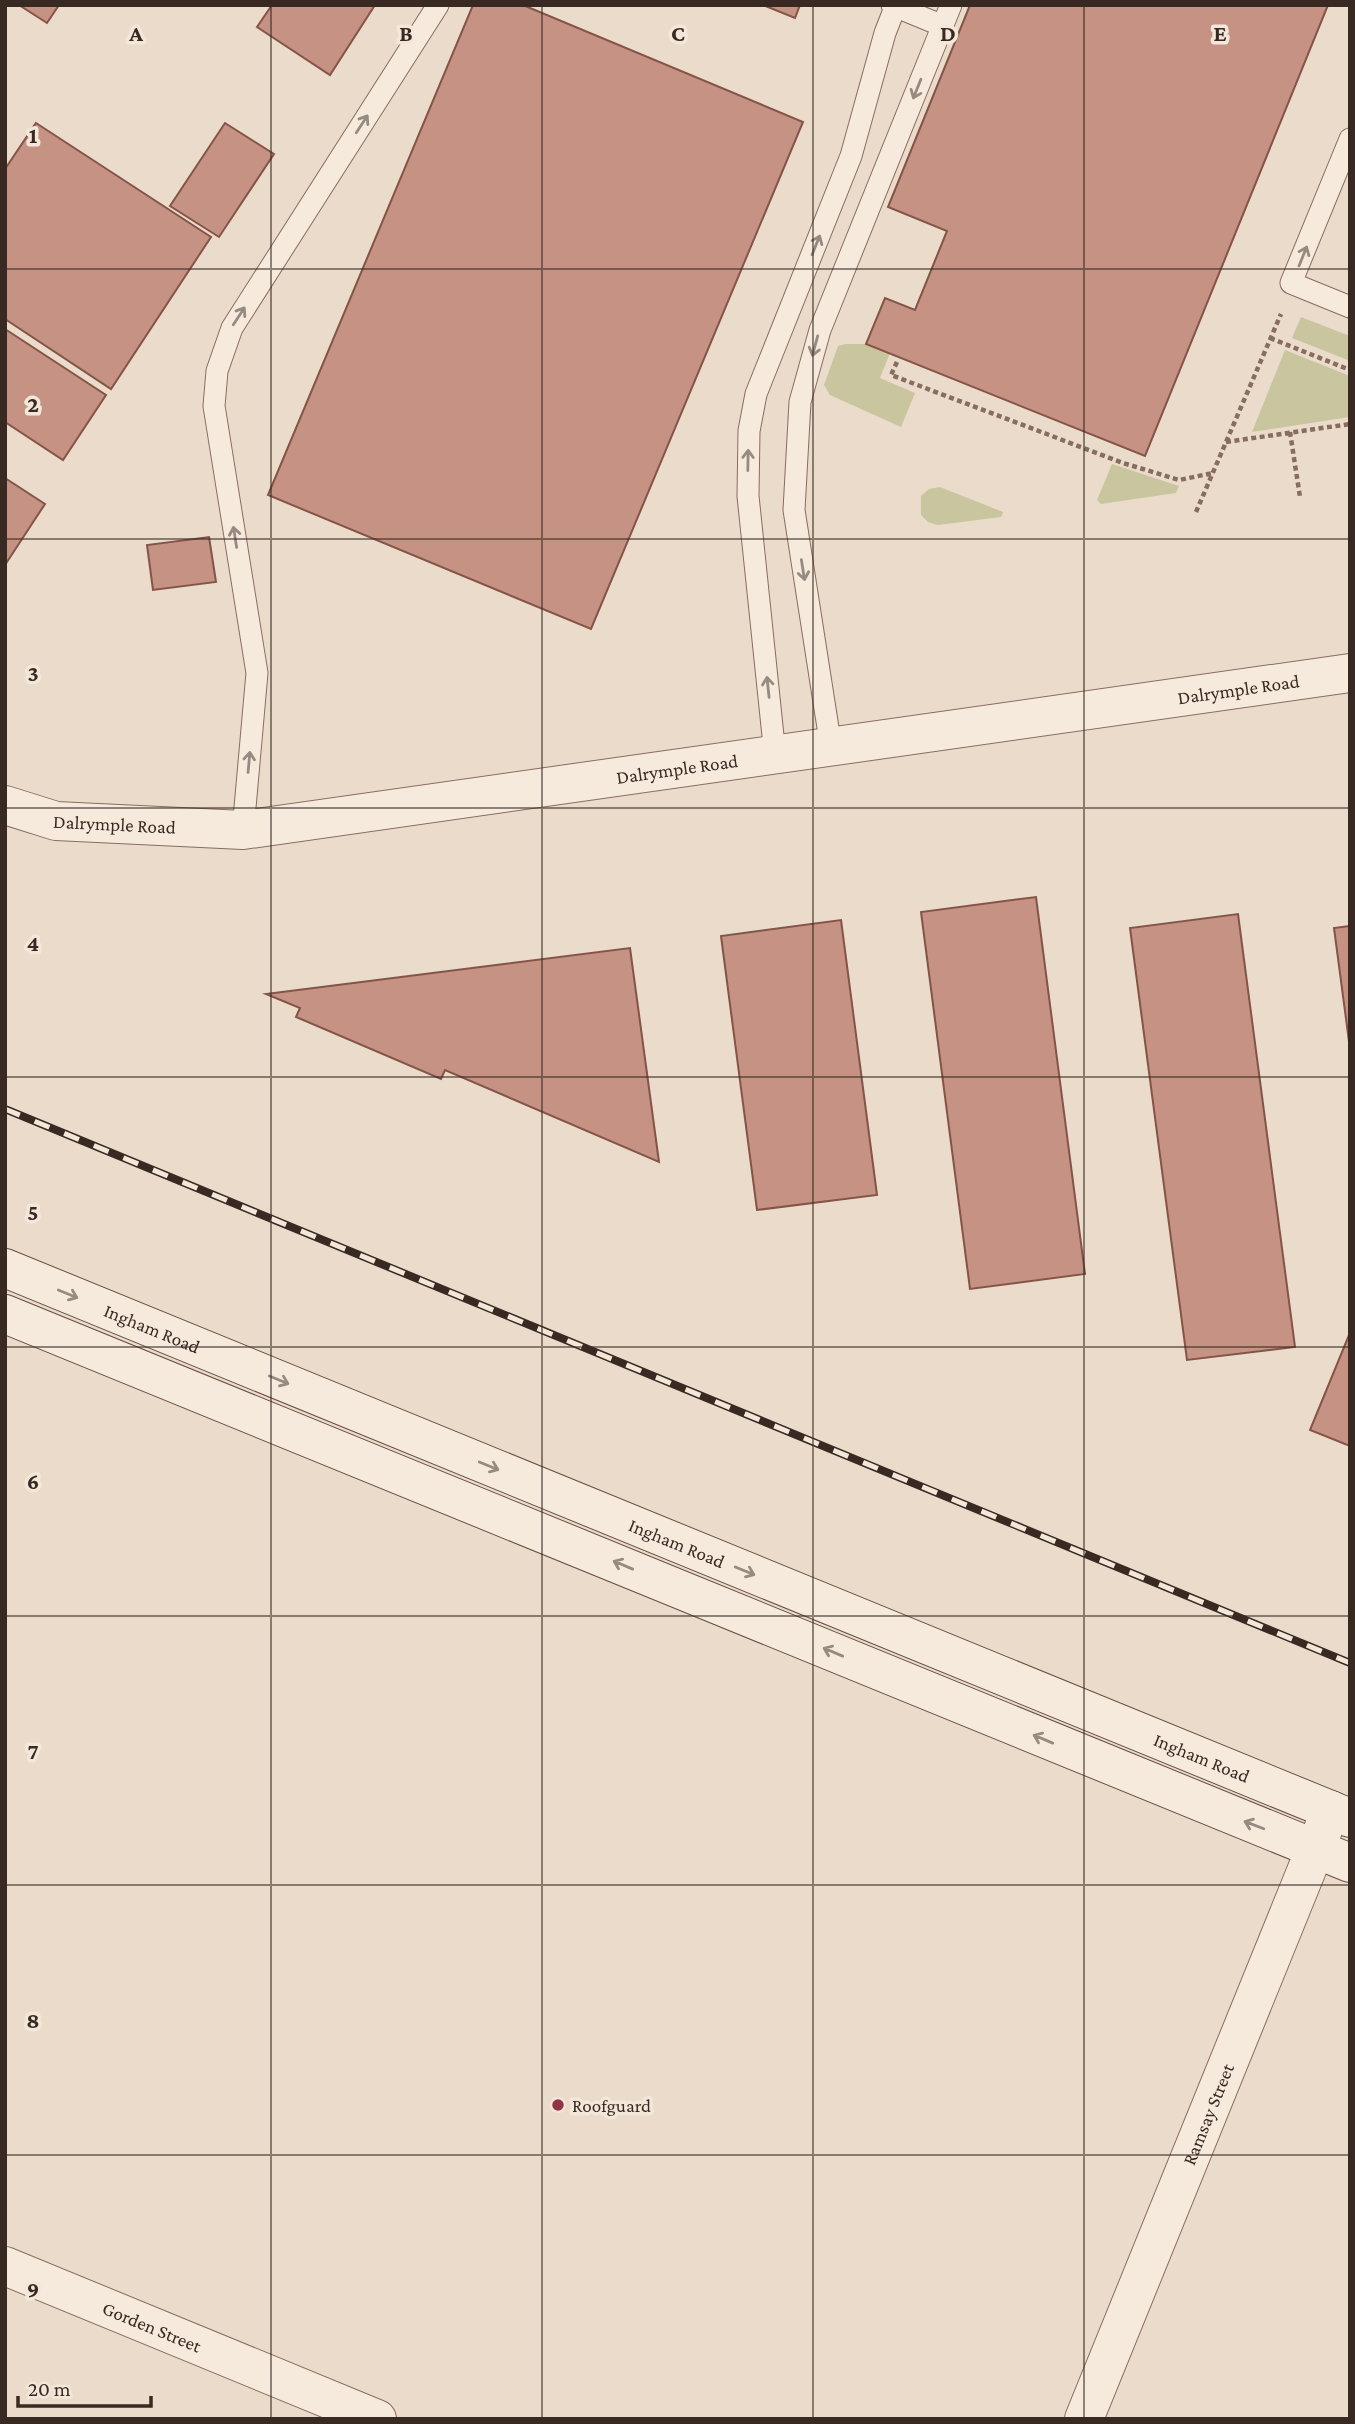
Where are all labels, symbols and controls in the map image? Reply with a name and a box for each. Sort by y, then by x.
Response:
text: A [128,20,143,46]
text: B [399,20,413,46]
text: C [671,20,685,46]
text: D [940,20,956,46]
text: E [1213,20,1227,46]
one-way arrow [910,78,923,99]
one-way arrow [355,115,369,135]
text: 1 [29,122,38,148]
one-way arrow [810,235,823,256]
one-way arrow [1297,245,1310,267]
one-way arrow [232,307,247,326]
one-way arrow [808,335,821,357]
text: 2 [27,391,39,417]
one-way arrow [742,449,755,472]
one-way arrow [228,526,241,549]
one-way arrow [797,559,810,581]
text: 3 [27,660,39,686]
street label: Dalrymple Road [1176,670,1301,708]
one-way arrow [761,676,774,699]
street label: Dalrymple Road [615,750,739,788]
one-way arrow [243,752,256,774]
street label: Dalrymple Road [53,811,176,838]
text: 4 [27,930,39,956]
text: 5 [27,1199,39,1225]
one-way arrow [57,1288,79,1301]
street label: Ingham Road [101,1300,203,1358]
one-way arrow [268,1374,289,1387]
one-way arrow [478,1461,500,1474]
text: 6 [27,1468,39,1494]
street label: Ingham Road [626,1514,728,1572]
one-way arrow [612,1557,634,1570]
one-way arrow [734,1565,756,1578]
one-way arrow [822,1645,844,1658]
street label: Ingham Road [1151,1729,1253,1787]
one-way arrow [1033,1732,1054,1745]
text: 7 [27,1738,39,1764]
one-way arrow [1243,1817,1265,1830]
text: 8 [26,2007,40,2033]
street label: Ramsay Street [1178,2060,1238,2168]
place label: Roofguard [572,2095,651,2116]
marker: Roofguard [550,2097,566,2113]
text: 9 [27,2276,39,2302]
street label: Gorden Street [100,2297,205,2357]
scale bar [18,2364,150,2408]
text: 20 m [28,2377,71,2401]

